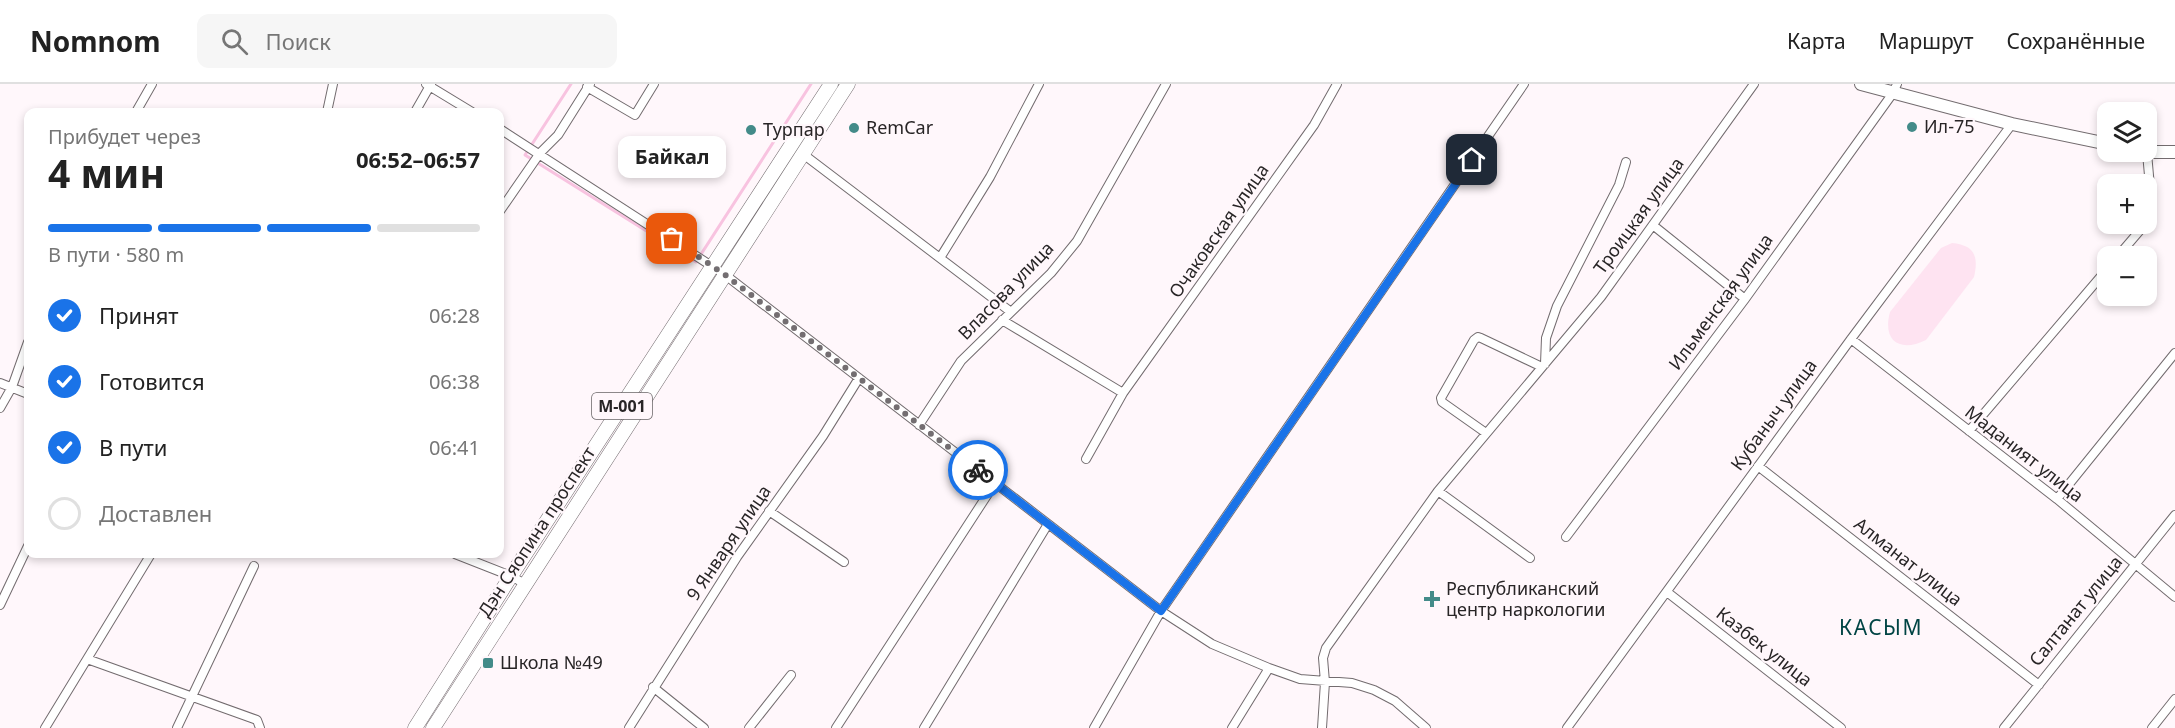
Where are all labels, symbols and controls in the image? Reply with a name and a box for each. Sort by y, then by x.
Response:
search box [197,14,617,68]
text: Nomnom [30,22,161,60]
icon: search [218,25,251,58]
text: Поиск [266,26,331,56]
text: Карта [1787,27,1846,55]
text: Маршрут [1879,27,1974,55]
text: Сохранённые [2007,27,2145,55]
map controls [2097,102,2157,306]
button: layers [2097,102,2157,162]
place label: Ил-75 [1924,114,1975,138]
place label: RemCar [866,115,934,139]
place label: Турпар [763,117,825,141]
marker: Ил-75 [1905,120,1919,134]
marker: RemCar [847,121,861,135]
text: Прибудет через [48,123,201,150]
marker: Турпар [744,123,758,137]
pin [1446,134,1497,185]
callout: Байкал [618,137,726,179]
text: Байкал [635,143,709,170]
icon: home [1455,143,1488,176]
text: 06:52–06:57 [356,144,480,174]
text: 4 мин [48,146,165,199]
street label: Троицкая улица [1588,152,1689,279]
street label: Очаковская улица [1163,159,1273,302]
button: + [2097,174,2157,234]
pin [646,213,697,264]
icon: bag [655,222,688,255]
street label: Ильменская улица [1663,228,1778,374]
street label: Власова улица [952,236,1058,345]
text: В пути · 580 m [48,241,184,268]
button: − [2097,246,2157,306]
icon: check [48,299,81,332]
text: Принят [99,300,179,330]
text: 06:28 [429,302,480,329]
street label: Кубаныч улица [1725,354,1822,475]
icon: check [48,365,81,398]
text: Готовится [99,366,205,396]
text: 06:38 [429,368,480,395]
road number: M-001 [592,393,652,419]
street label: Маданият улица [1961,399,2089,507]
icon: check [48,431,81,464]
text: В пути [99,432,167,462]
text: 06:41 [429,434,480,461]
courier [948,440,1008,500]
street label: Дэн Сяопина проспект [472,441,601,621]
icon: bike [962,454,995,487]
street label: 9 Января улица [681,480,776,605]
text: Доставлен [99,498,212,528]
street label: Алманат улица [1850,511,1968,611]
street label: Салтанат улица [2023,550,2127,671]
place label: Республиканский центр наркологии [1446,576,1605,621]
marker: Республиканский центр наркологии [1423,590,1441,608]
street label: Казбек улица [1712,601,1818,691]
district label: КАСЫМ [1839,613,1923,641]
place label: Школа №49 [500,650,603,674]
marker: Школа №49 [481,656,495,670]

